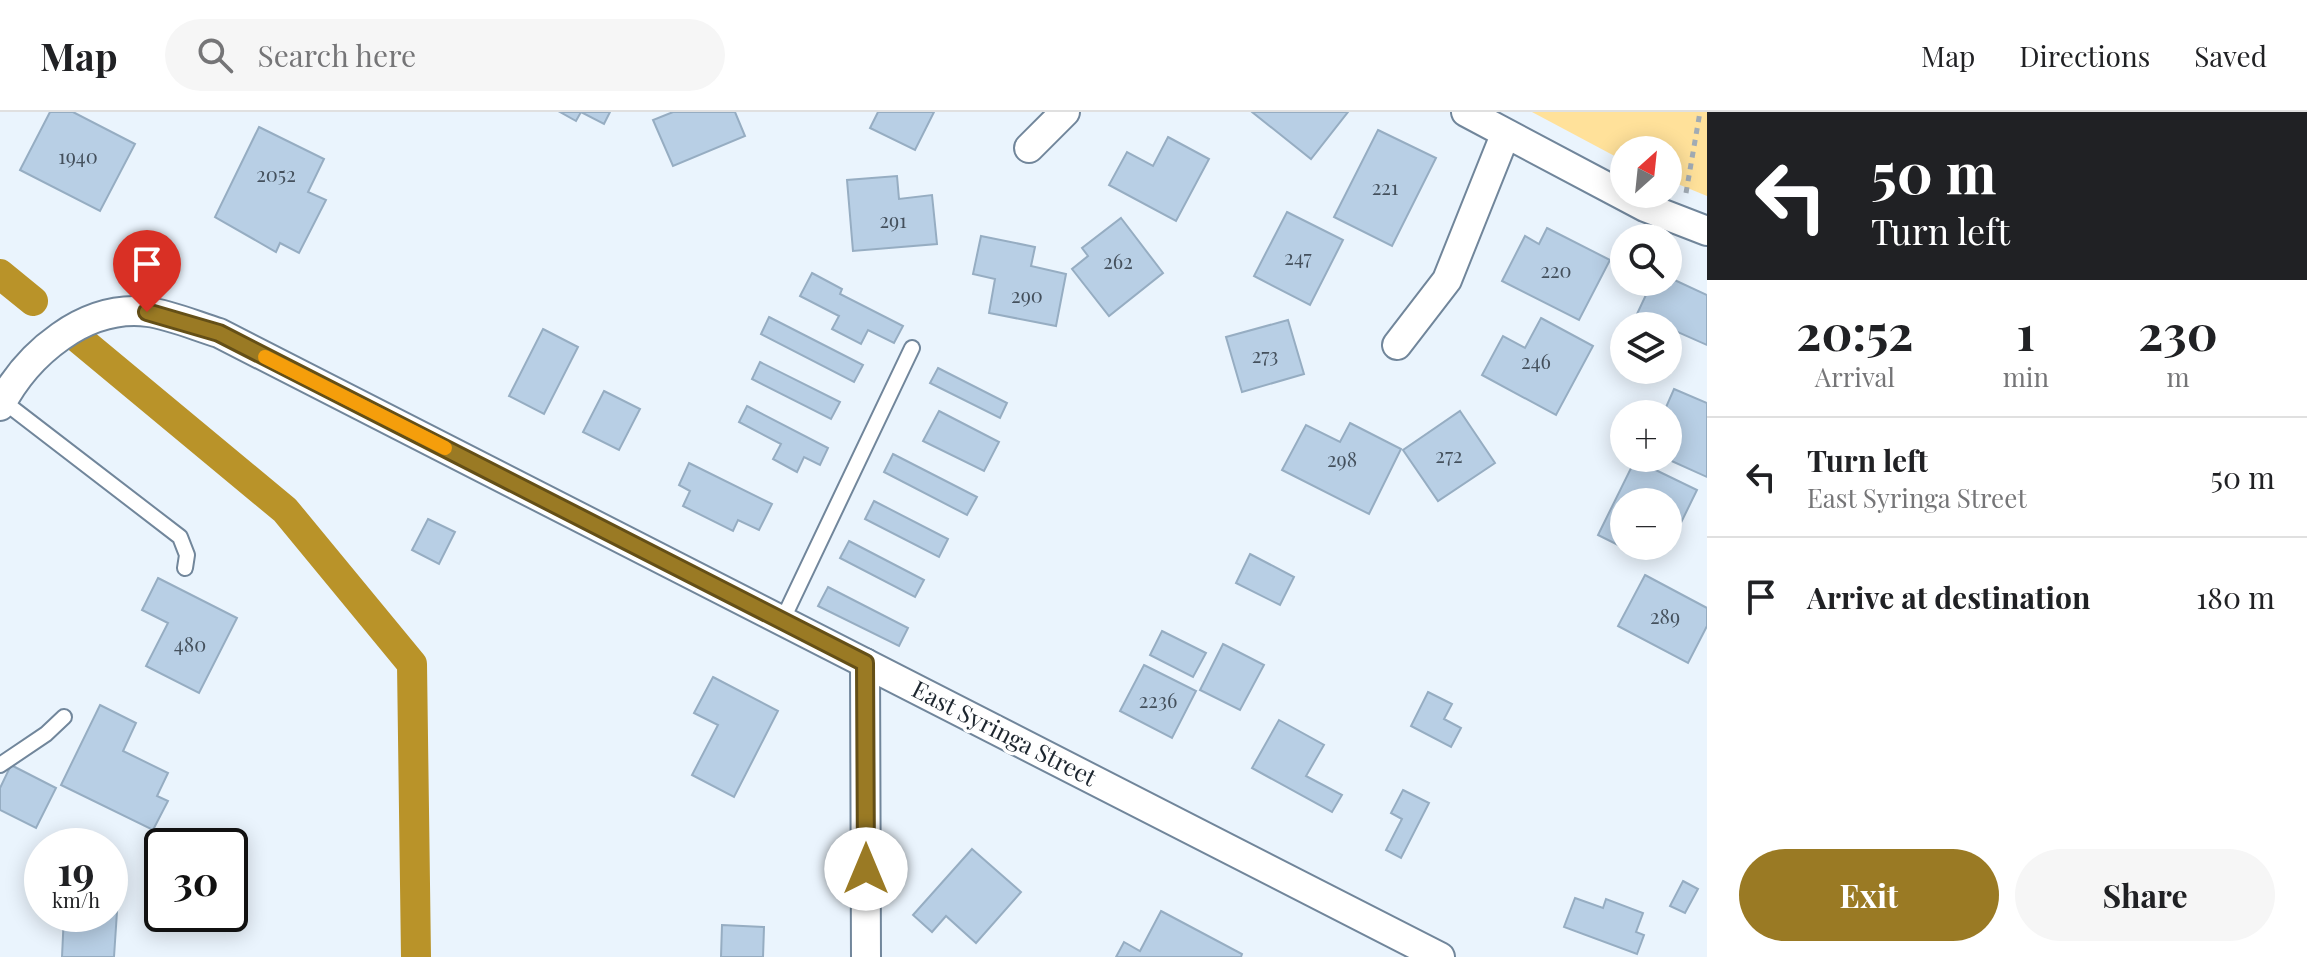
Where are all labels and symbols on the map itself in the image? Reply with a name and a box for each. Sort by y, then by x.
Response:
north arrow [1610,136,1682,208]
house number: 1940 [58,142,98,169]
house number: 2052 [256,160,296,187]
house number: 221 [1372,173,1398,200]
house number: 291 [879,206,907,233]
pin [113,230,181,312]
house number: 247 [1284,243,1312,270]
house number: 262 [1103,247,1133,274]
house number: 220 [1540,256,1572,283]
house number: 290 [1011,281,1043,308]
house number: 273 [1252,341,1278,368]
house number: 246 [1521,347,1551,374]
house number: 272 [1435,441,1463,468]
house number: 298 [1327,445,1357,472]
house number: 289 [1650,602,1680,629]
house number: 480 [174,630,206,657]
street label: East Syringa Street [907,672,1103,793]
house number: 2236 [1139,686,1177,713]
position arrow [824,827,908,911]
speed limit sign: 30 [144,828,248,932]

